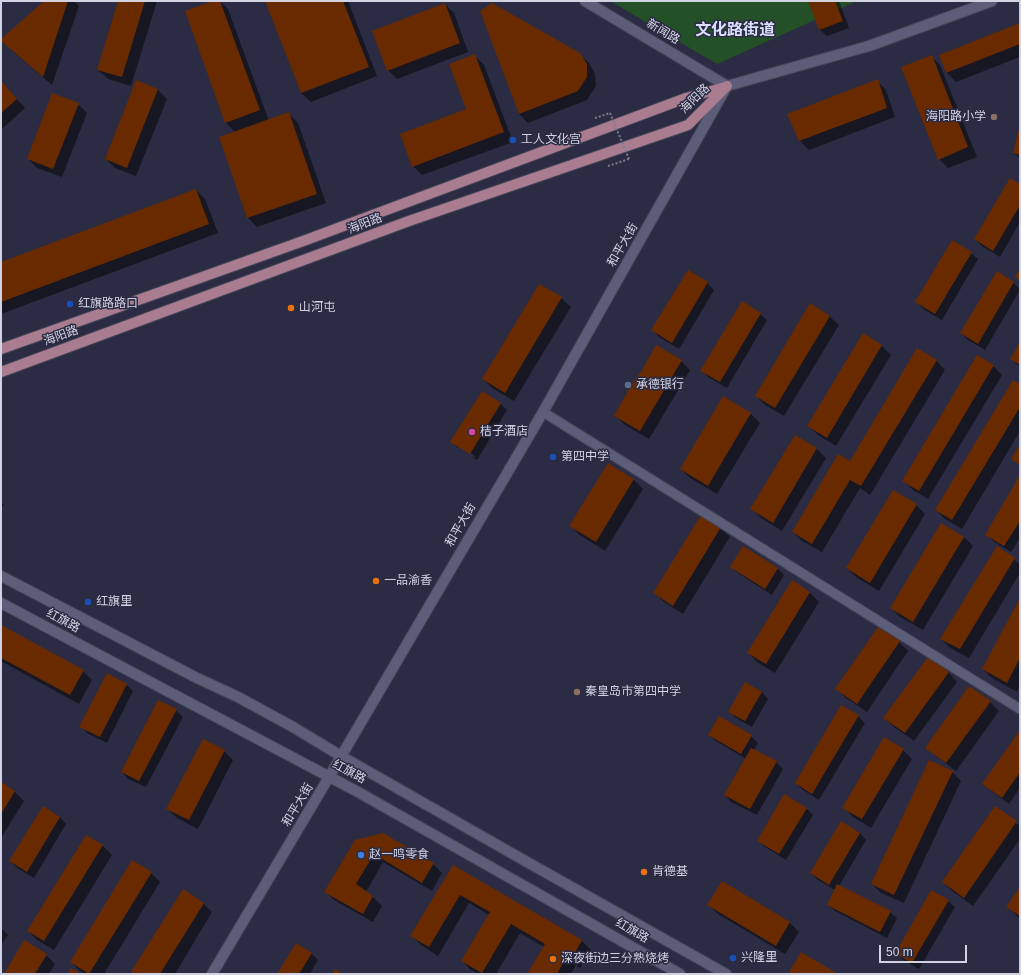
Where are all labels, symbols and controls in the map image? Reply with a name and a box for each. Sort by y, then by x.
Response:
street label: 新闻路 [644,17,682,47]
district label: 文化路街道 [695,21,775,41]
street label: 海阳路 [677,81,713,117]
place label: 海阳路小学 [926,110,986,124]
marker: 海阳路小学 [989,112,999,122]
place label: 工人文化宫 [521,133,581,147]
marker: 工人文化宫 [508,135,518,145]
street label: 海阳路 [346,211,384,237]
street label: 和平大街 [605,221,641,269]
place label: 红旗路路口 [78,297,138,311]
marker: 红旗路路口 [65,299,75,309]
place label: 山河屯 [299,301,335,315]
marker: 山河屯 [286,303,296,313]
street label: 海阳路 [42,323,80,349]
place label: 承德银行 [636,378,684,392]
marker: 承德银行 [623,380,633,390]
place label: 桔子酒店 [480,425,528,439]
marker: 桔子酒店 [467,427,477,437]
place label: 第四中学 [561,450,609,464]
marker: 第四中学 [548,452,558,462]
street label: 和平大街 [443,501,479,549]
place label: 一品渝香 [384,574,432,588]
marker: 一品渝香 [371,576,381,586]
place label: 红旗里 [96,595,132,609]
marker: 红旗里 [83,597,93,607]
street label: 红旗路 [44,606,82,636]
place label: 秦皇岛市第四中学 [585,685,681,699]
marker: 秦皇岛市第四中学 [572,687,582,697]
street label: 红旗路 [330,757,368,787]
street label: 和平大街 [279,781,317,829]
place label: 赵一鸣零食 [369,848,429,862]
marker: 赵一鸣零食 [356,850,366,860]
place label: 肯德基 [652,865,688,879]
marker: 肯德基 [639,867,649,877]
street label: 红旗路 [613,916,651,946]
scale bar [881,937,969,963]
text: 50 m [886,945,913,959]
place label: 兴隆里 [741,951,777,965]
place label: 深夜街边三分熟烧烤 [561,952,669,966]
marker: 兴隆里 [728,953,738,963]
marker: 深夜街边三分熟烧烤 [548,954,558,964]

